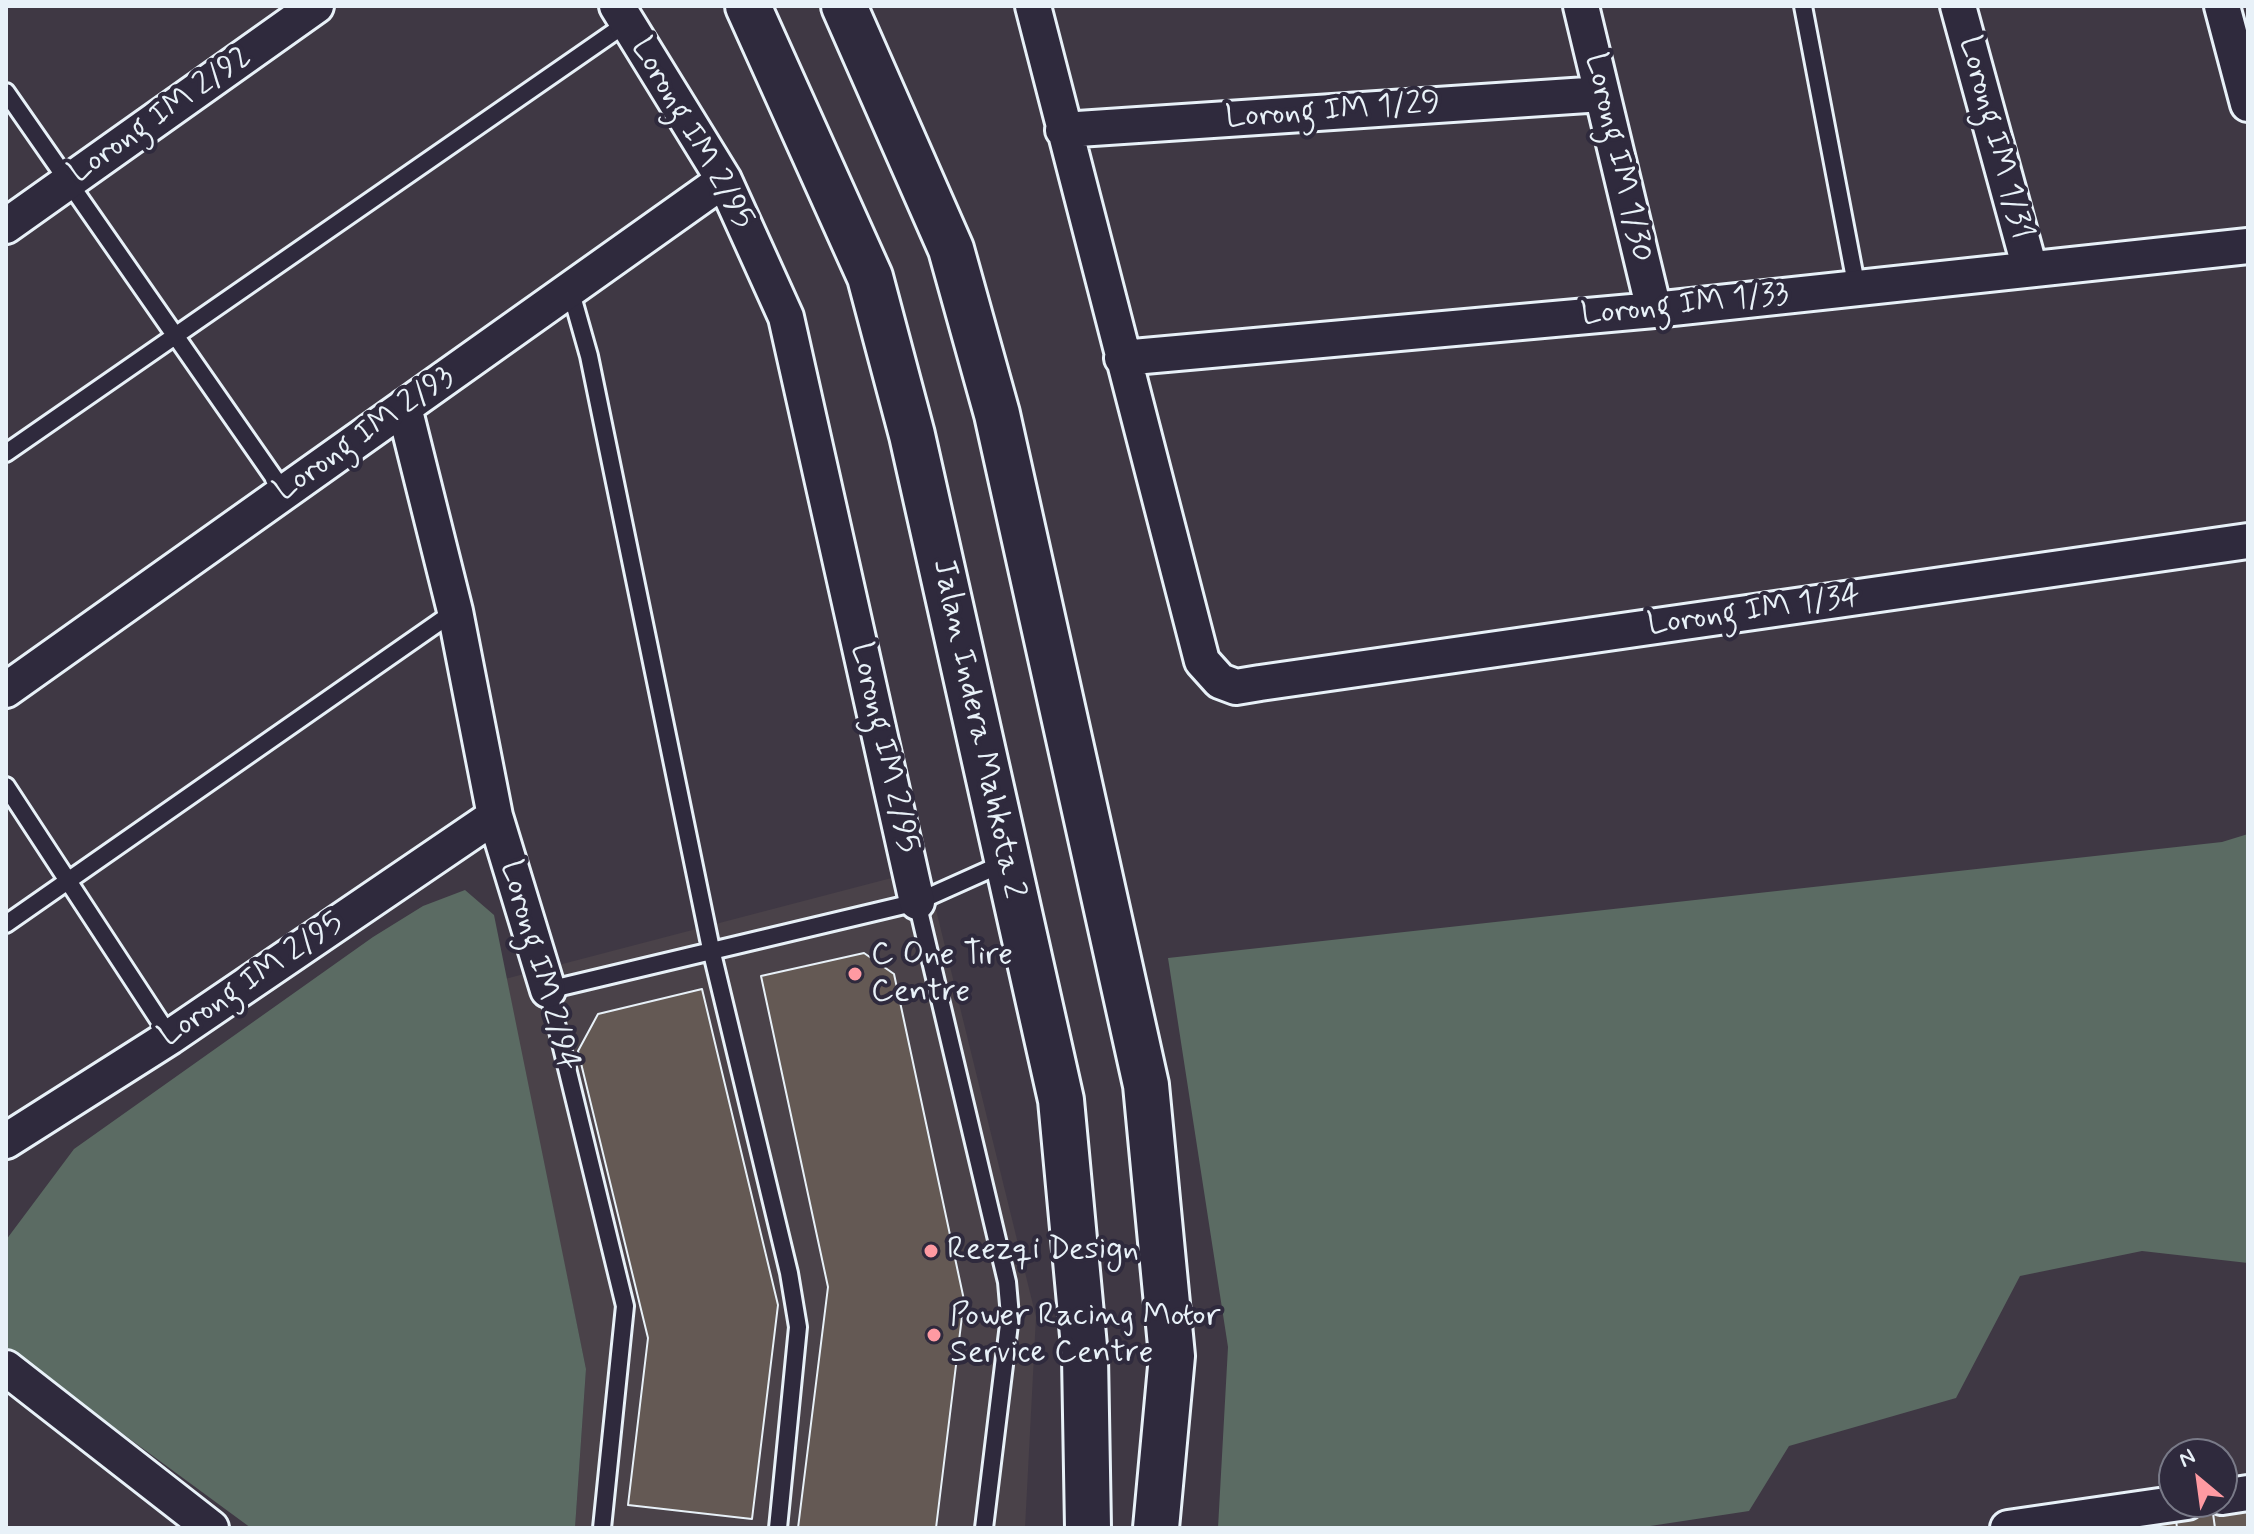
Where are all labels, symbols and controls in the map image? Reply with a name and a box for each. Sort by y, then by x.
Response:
street label: Lorong IM 2/95 [621,31,761,237]
street label: Lorong IM 1/31 [1948,32,2040,244]
street label: Lorong IM 2/92 [62,39,260,193]
street label: Lorong IM 1/30 [1574,50,1660,266]
street label: Lorong IM 1/29 [1224,85,1442,139]
street label: Lorong IM 1/33 [1579,276,1791,336]
street label: Lorong IM 2/93 [268,359,462,511]
street label: Jalan Indera Mahkota 2 [922,556,1032,902]
street label: Lorong IM 1/34 [1645,578,1863,646]
street label: Lorong IM 2/95 [840,639,926,857]
street label: Lorong IM 2/94 [490,856,586,1076]
street label: Lorong IM 2/95 [152,905,352,1057]
place label: C One Tire Centre [871,937,1013,1012]
marker: C One Tire Centre [846,965,864,983]
place label: Reezqi Design [947,1232,1139,1270]
marker: Reezqi Design [922,1242,940,1260]
place label: Power Racing Motor Service Centre [950,1298,1221,1373]
marker: Power Racing Motor Service Centre [925,1326,943,1344]
north arrow [2158,1438,2238,1518]
text: N [2174,1443,2201,1475]

